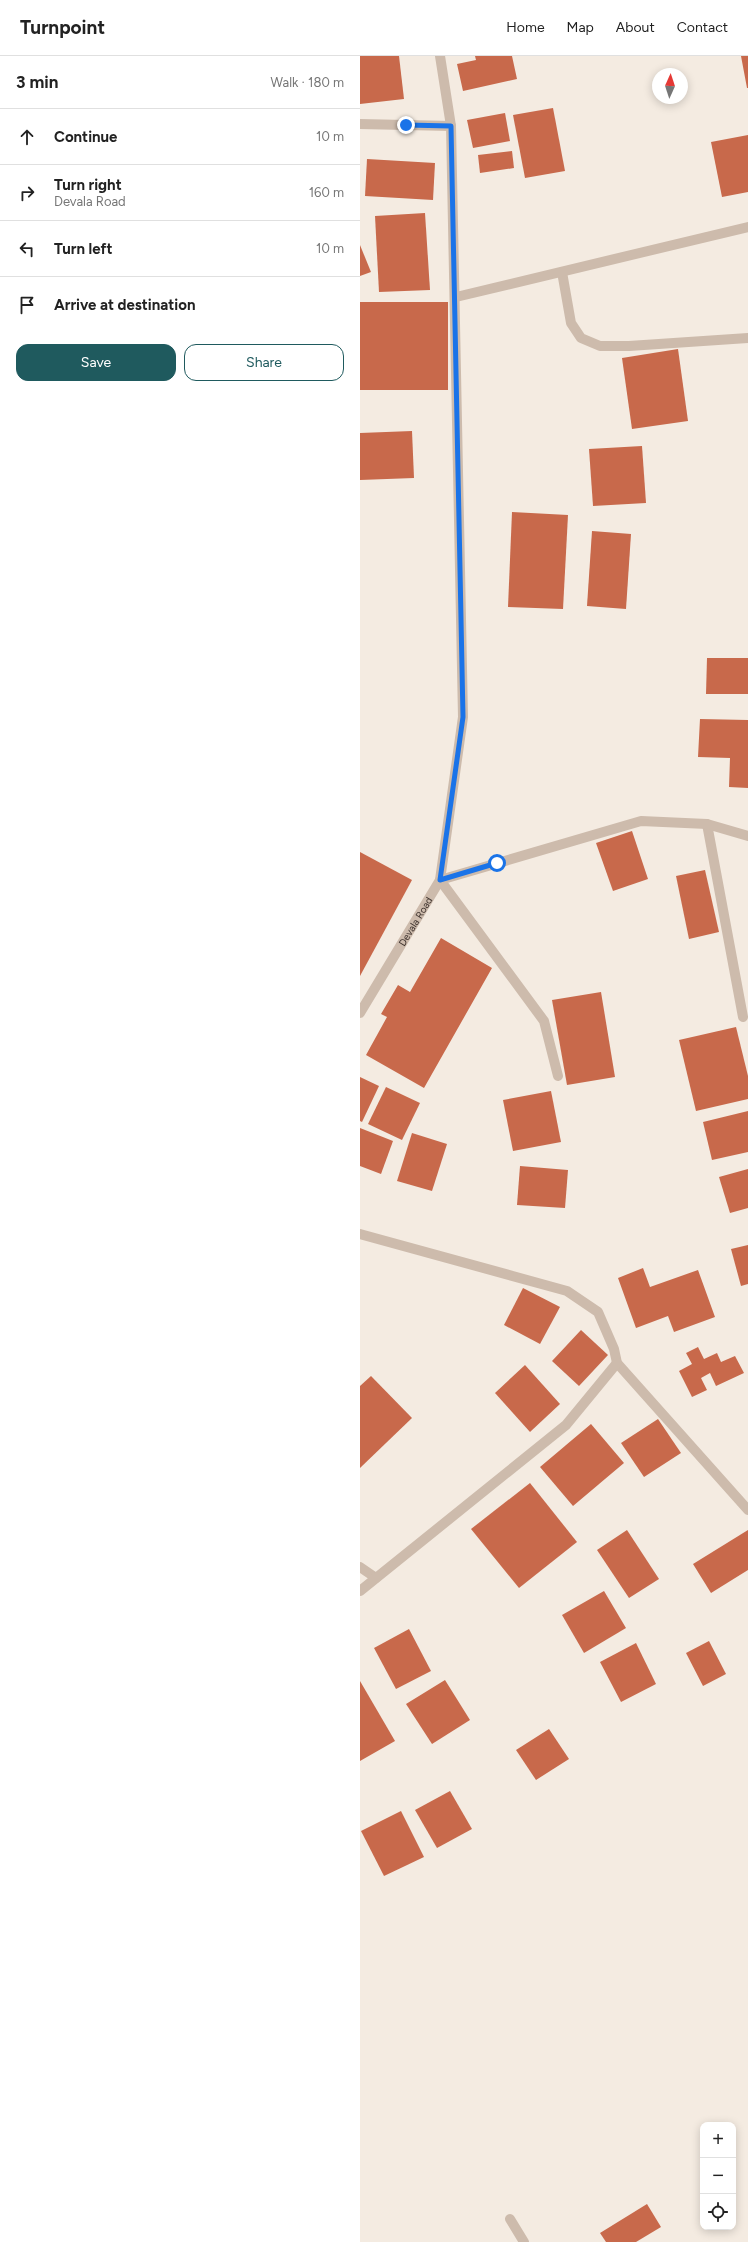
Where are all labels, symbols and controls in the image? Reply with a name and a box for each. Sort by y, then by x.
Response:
text: Turnpoint [20,16,105,39]
text: Home [506,19,545,36]
text: Map [567,19,594,36]
text: About [616,19,655,36]
text: Contact [677,19,728,36]
north arrow [652,68,688,104]
text: 3 min [16,72,58,92]
text: Walk · 180 m [271,75,344,90]
route end [397,116,415,134]
icon: ahead [16,126,38,148]
text: Continue [54,128,117,146]
text: 10 m [316,129,344,144]
text: Turn right [54,176,122,194]
icon: right [16,182,38,204]
text: 160 m [309,185,344,200]
text: Devala Road [54,194,126,209]
icon: left [16,238,38,260]
text: Turn left [54,240,112,258]
text: 10 m [316,241,344,256]
icon: arrive [16,294,38,316]
text: Arrive at destination [54,296,195,314]
button: Save [16,344,176,381]
button: Share [184,344,344,381]
route start [488,854,506,872]
street label: Devala Road [395,894,435,948]
map controls [700,2122,736,2230]
button: + [700,2122,736,2158]
button: − [700,2158,736,2194]
button: locate [700,2194,736,2230]

